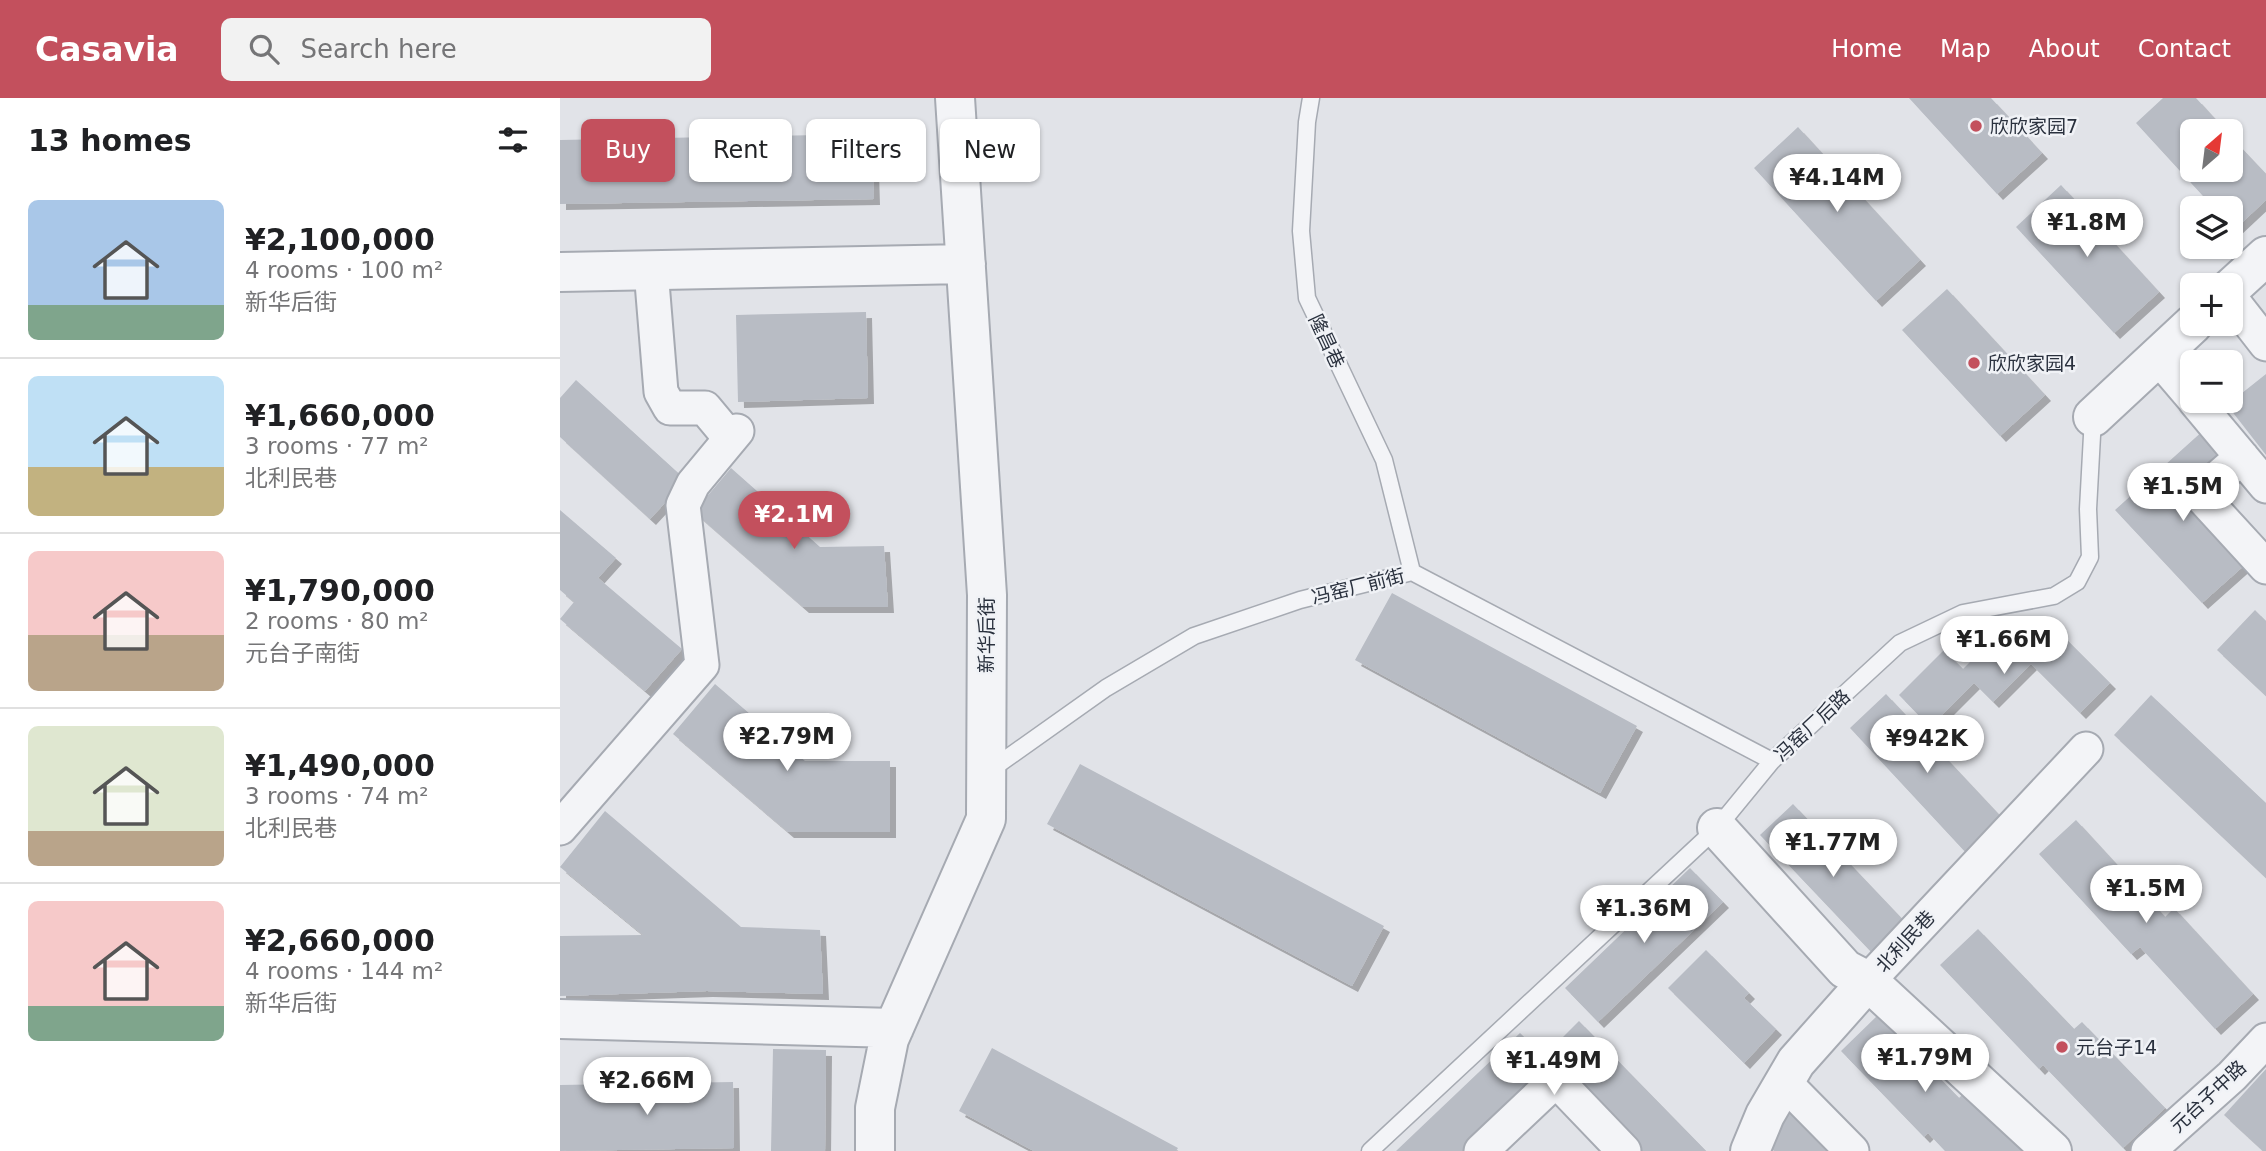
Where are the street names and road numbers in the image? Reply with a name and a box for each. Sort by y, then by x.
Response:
street label: 隆昌巷 [1305,311,1349,371]
street label: 冯窑厂前街 [1309,564,1407,608]
street label: 新华后街 [975,597,997,673]
street label: 冯窑厂后路 [1770,685,1854,765]
street label: 北利民巷 [1871,906,1939,976]
street label: 元台子中路 [2166,1056,2250,1136]

